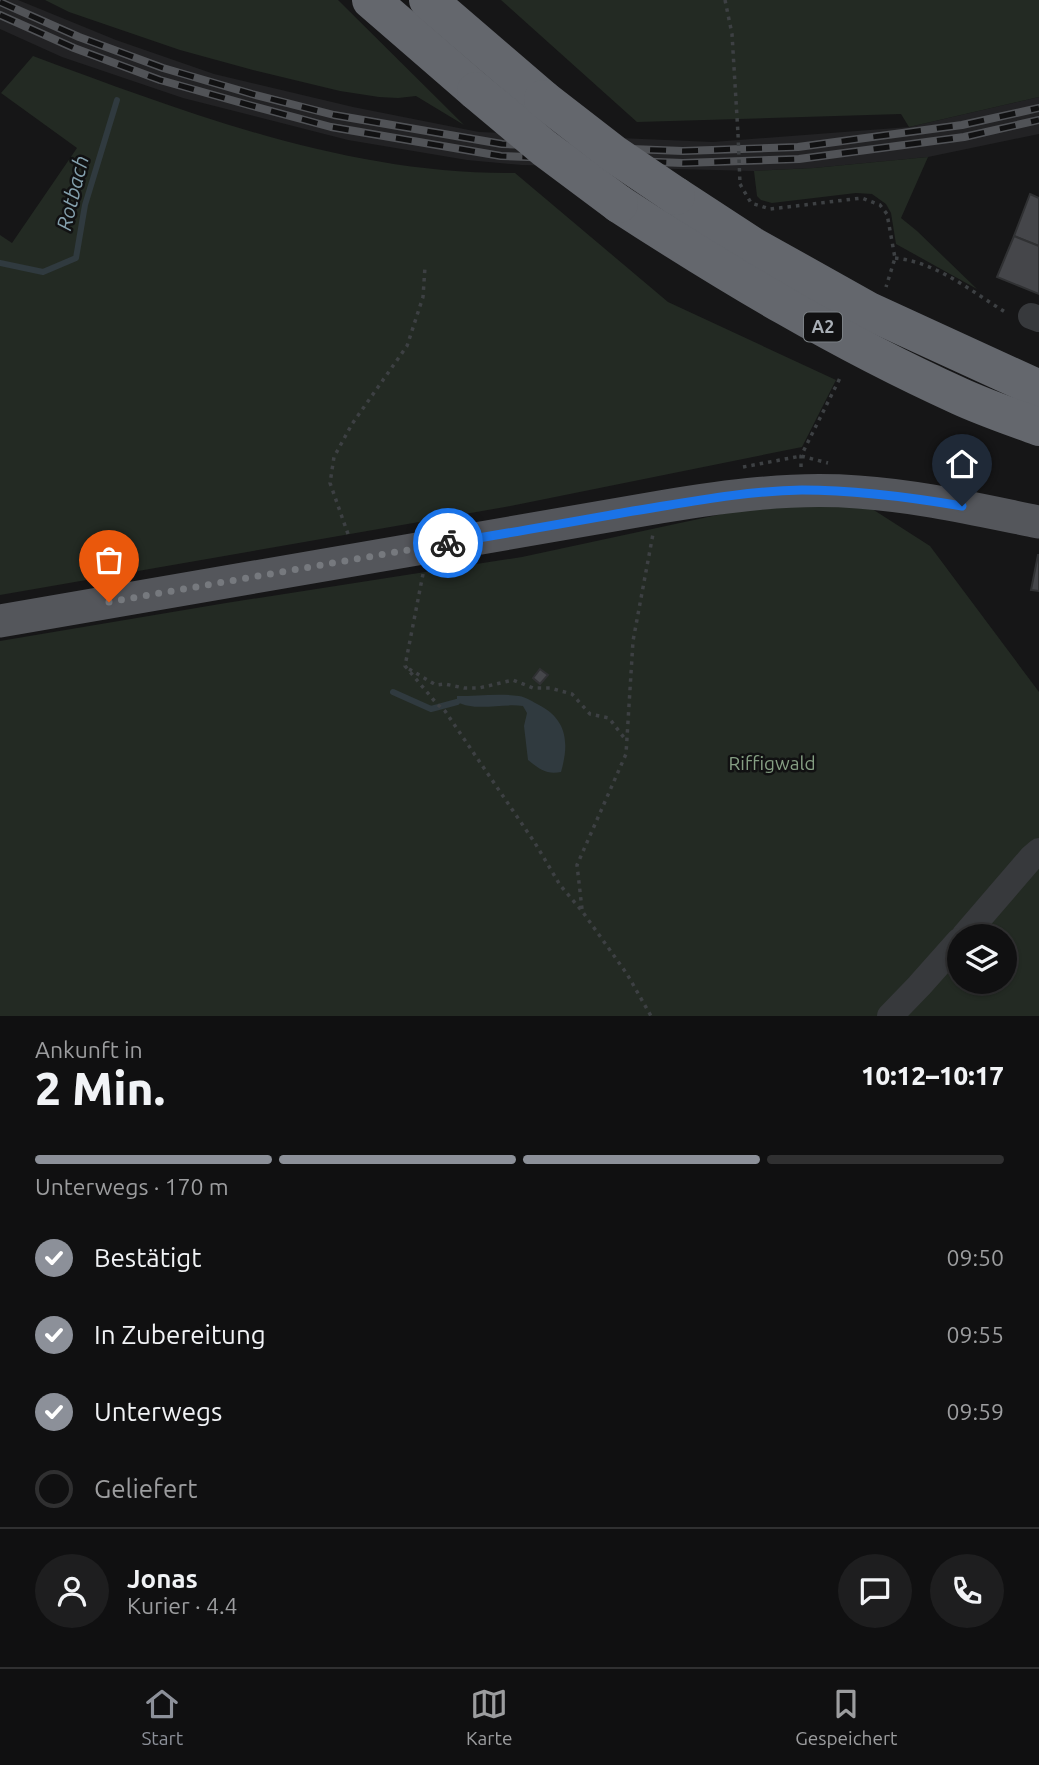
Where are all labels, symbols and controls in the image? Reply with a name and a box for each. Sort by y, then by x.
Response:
water label: Rotbach [51,153,93,233]
road number: A2 [804,312,842,342]
pin [932,434,992,506]
icon: home [943,445,981,483]
courier [413,508,483,578]
icon: bike [429,524,467,562]
pin [79,530,139,602]
icon: bag [90,541,128,579]
park label: Riffigwald [728,752,816,774]
map controls [947,924,1017,994]
button: layers [947,924,1017,994]
text: Ankunft in [35,1037,143,1062]
text: 10:12–10:17 [861,1061,1004,1090]
text: 2 Min. [35,1062,165,1114]
text: Unterwegs · 170 m [35,1174,229,1199]
icon: check [35,1239,73,1277]
text: Bestätigt [94,1243,201,1272]
text: 09:50 [946,1245,1004,1270]
icon: check [35,1316,73,1354]
text: In Zubereitung [94,1320,266,1349]
text: 09:55 [946,1322,1004,1347]
icon: check [35,1393,73,1431]
text: Unterwegs [94,1397,222,1426]
text: 09:59 [946,1399,1004,1424]
text: Geliefert [94,1474,197,1503]
button: person [35,1554,109,1628]
button: chat [838,1554,912,1628]
button: phone [930,1554,1004,1628]
text: Jonas [127,1564,198,1593]
text: Kurier · 4.4 [127,1593,238,1618]
tab: Start [141,1685,183,1749]
tab: Karte [466,1685,512,1749]
tab: Gespeichert [795,1685,898,1749]

